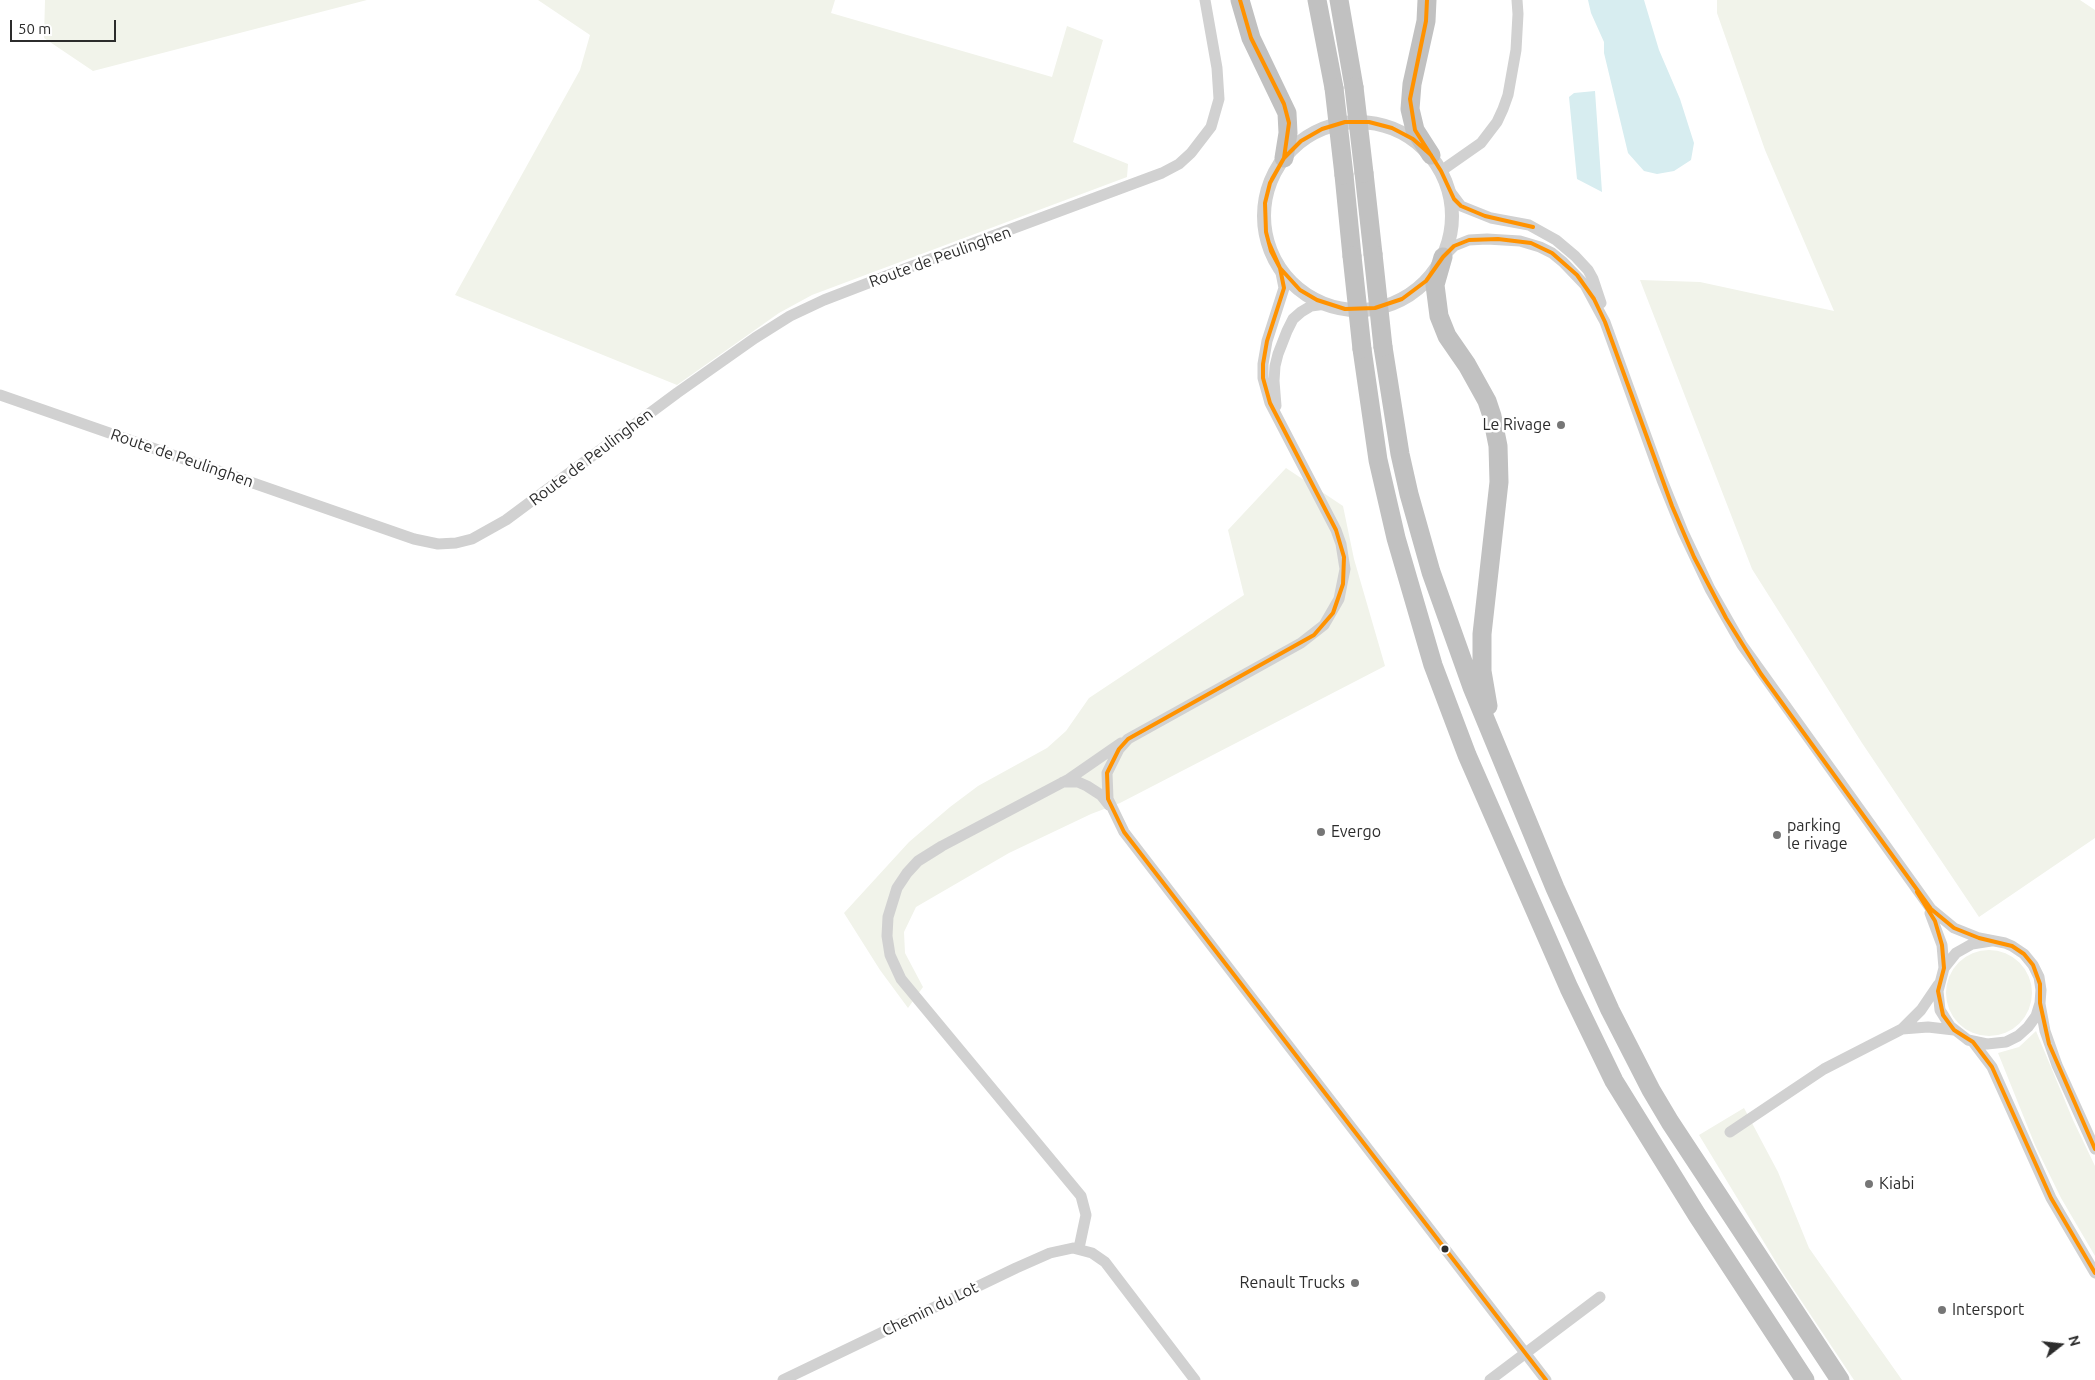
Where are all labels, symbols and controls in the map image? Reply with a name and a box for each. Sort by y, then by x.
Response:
scale bar [12,10,119,42]
text: 50 m [18,20,51,37]
street label: Route de Peulinghen [866,222,1014,292]
street label: Route de Peulinghen [525,404,657,510]
place label: Le Rivage [1482,415,1551,435]
marker: Le Rivage [1555,419,1567,431]
street label: Route de Peulinghen [108,425,256,491]
place label: parking le rivage [1787,816,1848,854]
place label: Evergo [1331,822,1381,842]
marker: Evergo [1315,826,1327,838]
marker: parking le rivage [1771,829,1783,841]
place label: Kiabi [1879,1174,1914,1194]
marker: Kiabi [1863,1178,1875,1190]
unlabelled marker [1440,1244,1450,1254]
place label: Renault Trucks [1240,1273,1345,1293]
marker: Renault Trucks [1349,1277,1361,1289]
street label: Chemin du Lot [879,1278,981,1340]
place label: Intersport [1952,1300,2024,1320]
marker: Intersport [1936,1304,1948,1316]
north arrow [2035,1320,2085,1370]
text: N [2065,1334,2084,1348]

